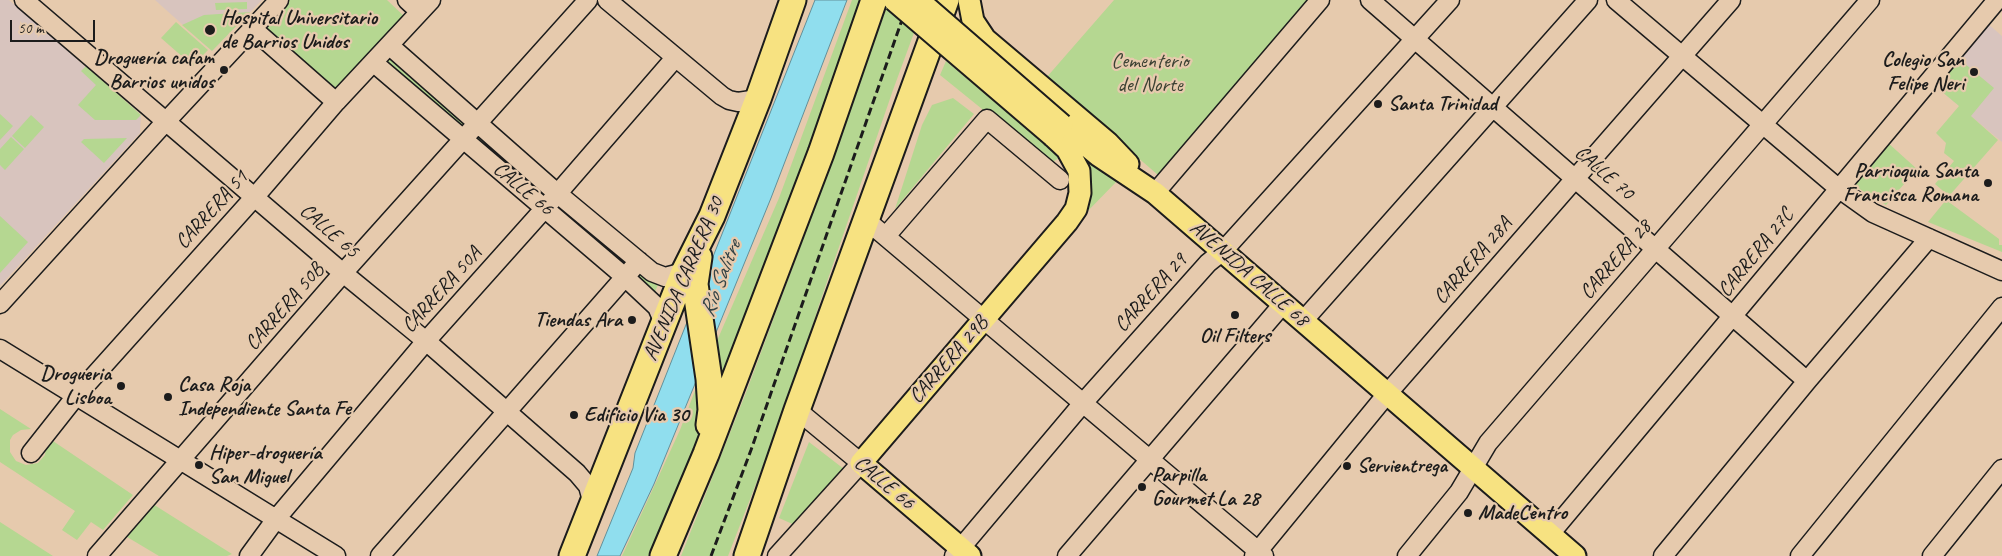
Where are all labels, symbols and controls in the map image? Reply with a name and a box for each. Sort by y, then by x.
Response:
place label: Hospital Universitario de Barrios Unidos [221,5,377,55]
scale bar [12,10,98,42]
text: 50 m [18,19,44,38]
marker: Hospital Universitario de Barrios Unidos [203,23,217,37]
place label: Droguería cafam Barrios unidos [94,45,214,95]
place label: Colegio San Felipe Neri [1882,47,1964,97]
park label: Cementerio del Norte [1111,48,1189,98]
marker: Droguería cafam Barrios unidos [218,64,230,76]
marker: Colegio San Felipe Neri [1968,66,1980,78]
place label: Santa Trinidad [1388,91,1497,117]
marker: Santa Trinidad [1372,98,1384,110]
street label: CALLE 70 [1569,140,1639,206]
street label: CALLE 66 [488,157,558,221]
place label: Parrioquia Santa Francisca Romana [1843,158,1978,208]
street label: CARRERA 51 [170,166,254,254]
marker: Parrioquia Santa Francisca Romana [1982,177,1994,189]
street label: AVENIDA CARRERA 30 [638,193,730,365]
street label: CALLE 65 [294,198,364,264]
street label: CARRERA 27C [1713,204,1799,302]
street label: CARRERA 28A [1428,212,1518,310]
street label: AVENIDA CALLE 68 [1184,215,1314,333]
street label: CARRERA 28 [1575,215,1657,305]
water label: Río Salitre [694,237,748,321]
street label: CARRERA 50A [397,242,487,338]
street label: CARRERA 29 [1109,249,1193,337]
street label: CARRERA 50B [240,258,330,356]
place label: Tiendas Ara [535,307,622,333]
marker: Oil Filters [1229,309,1241,321]
street label: CARRERA 29B [904,311,994,409]
marker: Tiendas Ara [626,314,638,326]
place label: Oil Filters [1200,323,1270,349]
place label: Drogueria Lisboa [41,361,111,411]
place label: Casa Roja Independiente Santa Fe [178,372,351,422]
marker: Drogueria Lisboa [115,380,127,392]
marker: Casa Roja Independiente Santa Fe [162,391,174,403]
place label: Edificio Via 30 [584,402,689,428]
marker: Edificio Via 30 [568,409,580,421]
place label: Hiper-droguería San Miguel [209,440,322,490]
street label: CALLE 66 [849,451,919,515]
place label: Servientrega [1357,453,1447,479]
marker: Hiper-droguería San Miguel [193,459,205,471]
marker: Servientrega [1341,460,1353,472]
place label: Parpilla Gourmet La 28 [1152,462,1259,512]
marker: Parpilla Gourmet La 28 [1136,481,1148,493]
place label: MadeCentro [1478,500,1567,526]
marker: MadeCentro [1462,507,1474,519]

